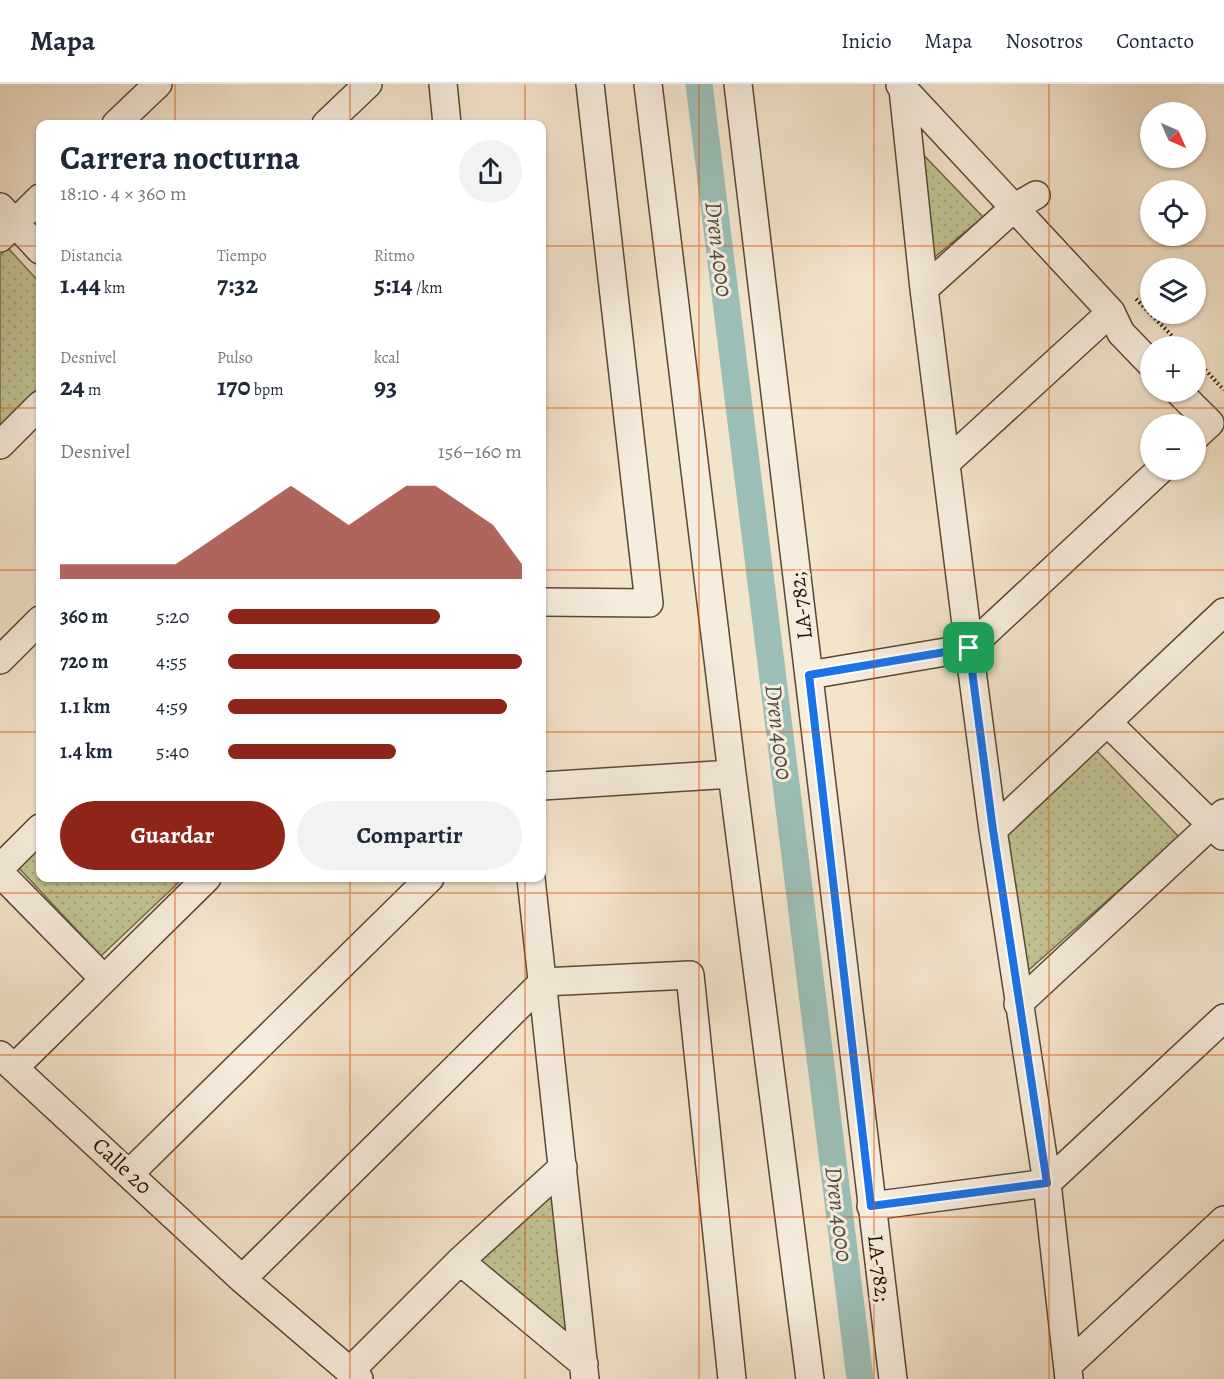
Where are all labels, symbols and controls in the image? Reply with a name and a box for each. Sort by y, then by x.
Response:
text: Mapa [30,22,95,60]
text: Inicio [841,27,891,55]
text: Mapa [924,27,973,55]
text: Nosotros [1006,27,1083,55]
text: Contacto [1116,27,1194,55]
north arrow [1140,102,1206,168]
map controls [1140,102,1206,480]
text: Carrera nocturna [60,135,300,180]
button: share [459,140,522,203]
text: 18:10 · 4 × 360 m [60,180,187,207]
button: locate [1140,180,1206,246]
water label: Dren 4000 [697,199,741,299]
text: Distancia [60,245,122,267]
text: Tiempo [217,245,267,267]
text: Ritmo [374,245,415,267]
button: layers [1140,258,1206,324]
text: 1.44 [60,267,101,302]
text: 7:32 [217,267,258,302]
text: 5:14 [374,267,413,302]
text: km [101,277,125,299]
text: /km [413,277,443,299]
button: + [1140,336,1206,402]
text: Desnivel [60,347,116,369]
text: Pulso [217,347,253,369]
text: kcal [374,347,400,369]
text: 24 [60,369,85,404]
text: 170 [217,369,251,404]
text: 93 [374,369,397,404]
text: m [85,379,101,401]
text: bpm [251,379,284,401]
button: − [1140,414,1206,480]
text: Desnivel [60,438,130,465]
text: 156–160 m [438,438,522,465]
street label: LA-782; [782,571,820,641]
text: 360 m [60,603,108,630]
text: 5:20 [156,603,190,630]
pin [943,622,994,673]
icon: arrive [952,631,985,664]
text: 720 m [60,648,109,675]
text: 4:55 [156,648,187,675]
water label: Dren 4000 [757,682,801,782]
text: 1.1 km [60,693,110,720]
text: 4:59 [156,693,188,720]
text: 1.4 km [60,738,113,765]
text: 5:40 [156,738,189,765]
button: Guardar [60,801,285,870]
button: Compartir [297,801,522,870]
street label: Calle 20 [86,1131,158,1201]
water label: Dren 4000 [817,1164,861,1264]
street label: LA-782; [860,1233,898,1303]

